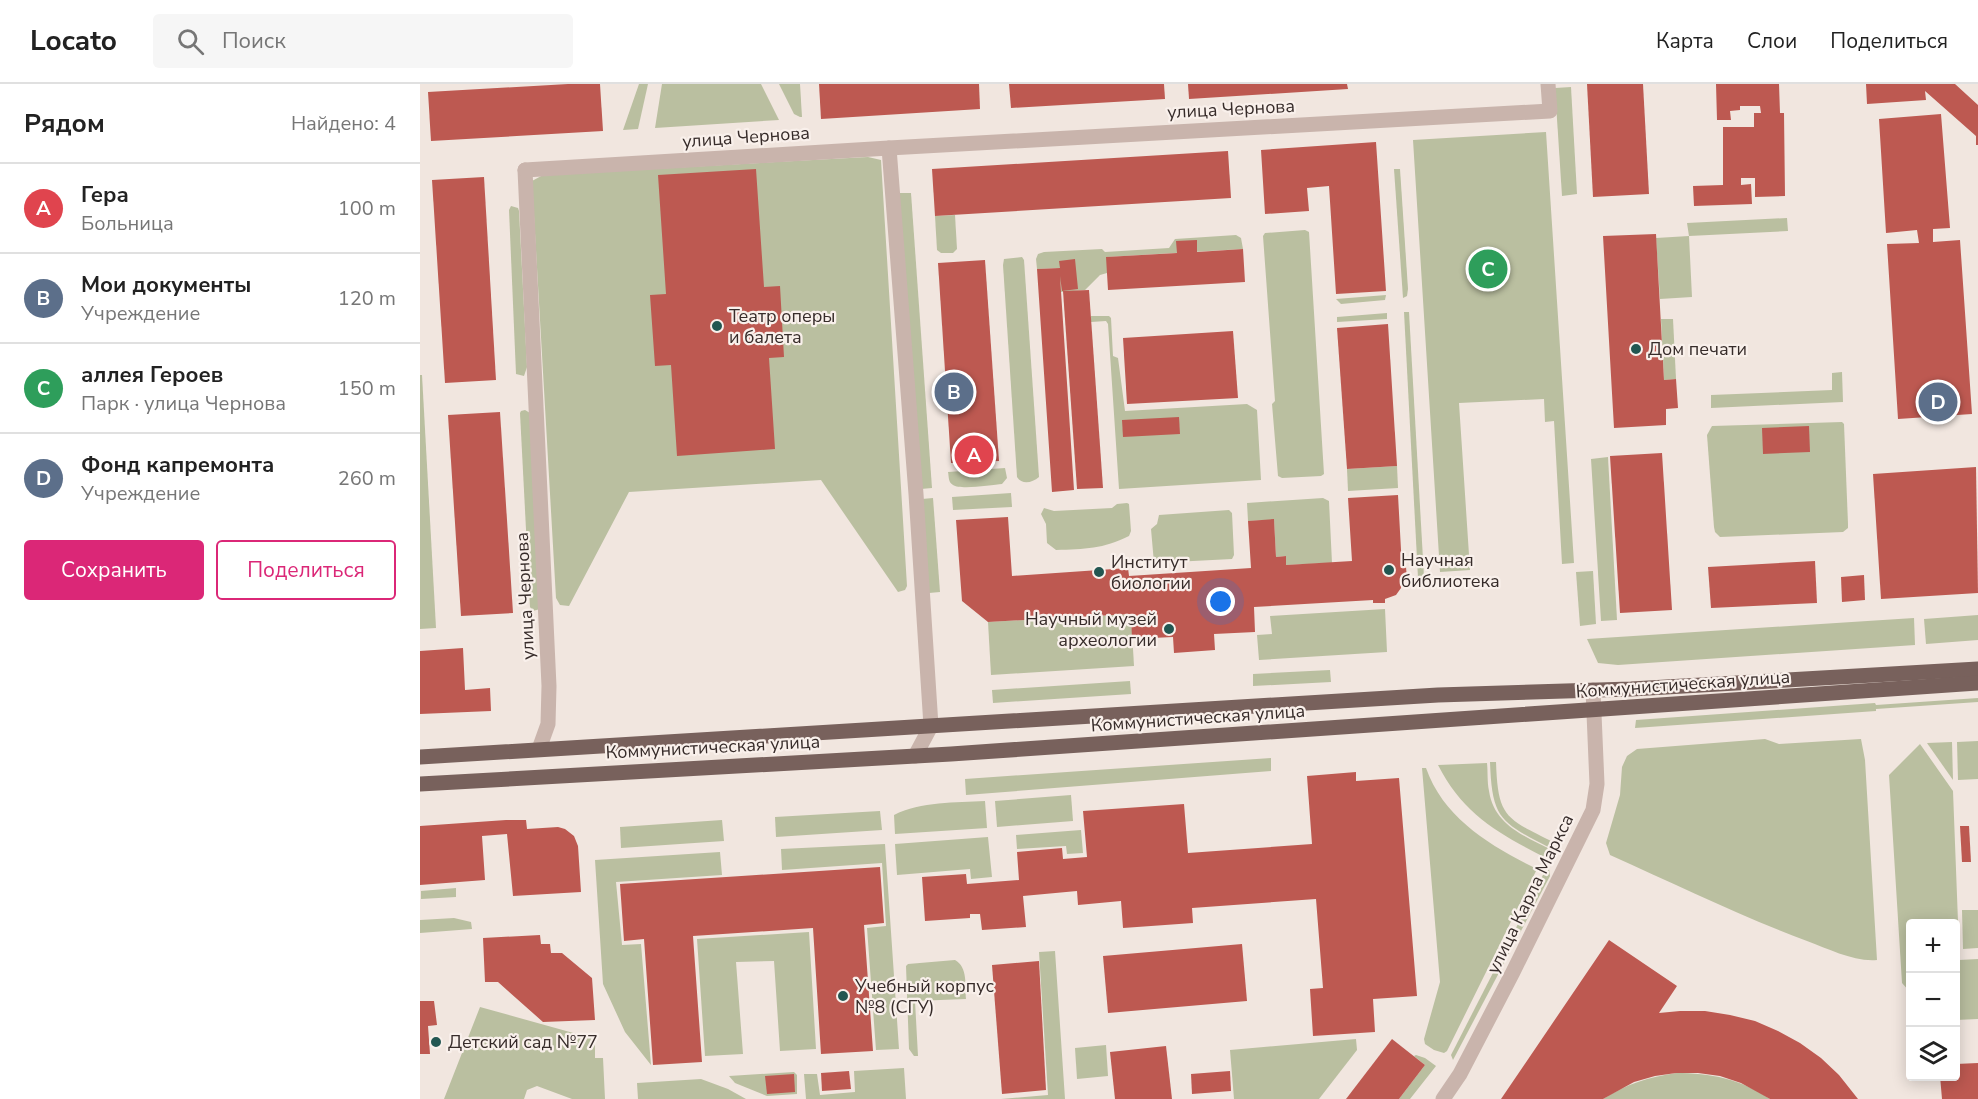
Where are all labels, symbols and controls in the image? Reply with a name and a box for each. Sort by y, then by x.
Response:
search box [153,14,573,68]
text: Locato [30,22,117,60]
icon: search [174,25,207,58]
text: Поиск [222,26,286,56]
text: Карта [1656,27,1714,55]
text: Слои [1747,27,1797,55]
text: Поделиться [1830,27,1948,55]
street label: улица Чернова [1167,94,1295,124]
text: Рядом [24,106,105,141]
text: Найдено: 4 [291,110,396,137]
street label: улица Чернова [681,121,811,153]
text: Гера [81,180,129,210]
text: A [36,195,51,222]
text: 100 m [338,195,396,222]
text: Больница [81,210,174,237]
pin: C [1468,246,1508,291]
text: Мои документы [81,270,251,300]
text: B [37,285,50,312]
text: 120 m [338,285,396,312]
text: Учреждение [81,300,200,327]
place label: Театр оперы и балета [729,304,835,349]
marker: Театр оперы и балета [710,319,724,333]
place label: Дом печати [1648,337,1747,361]
marker: Дом печати [1629,342,1643,356]
text: аллея Героев [81,360,223,390]
pin: B [934,370,974,414]
text: C [37,375,50,402]
text: 150 m [338,375,396,402]
pin: D [1918,380,1958,424]
text: Парк · улица Чернова [81,390,286,417]
pin: A [954,432,994,478]
text: Фонд капремонта [81,450,274,480]
text: D [36,465,51,492]
text: 260 m [338,465,396,492]
text: Учреждение [81,480,200,507]
street label: улица Чернова [510,532,540,660]
button: Сохранить [24,540,204,600]
button: Поделиться [216,540,396,600]
place label: Научная библиотека [1401,548,1500,593]
place label: Институт биологии [1111,550,1191,595]
marker: Научная библиотека [1382,563,1396,577]
marker: Институт биологии [1092,565,1106,579]
your location [1206,587,1235,616]
place label: Научный музей археологии [1025,607,1157,652]
marker: Научный музей археологии [1162,622,1176,636]
street label: Коммунистическая улица [1575,665,1791,703]
street label: Коммунистическая улица [1090,699,1306,737]
street label: Коммунистическая улица [605,729,821,765]
street label: улица Карла Маркса [1481,810,1579,978]
map controls [1906,919,1960,1081]
button: + [1906,919,1960,973]
button: − [1906,973,1960,1027]
place label: Учебный корпус №8 (СГУ) [854,974,994,1019]
marker: Учебный корпус №8 (СГУ) [836,989,850,1003]
button: layers [1906,1027,1960,1081]
place label: Детский сад №77 [448,1030,598,1054]
marker: Детский сад №77 [429,1035,443,1049]

